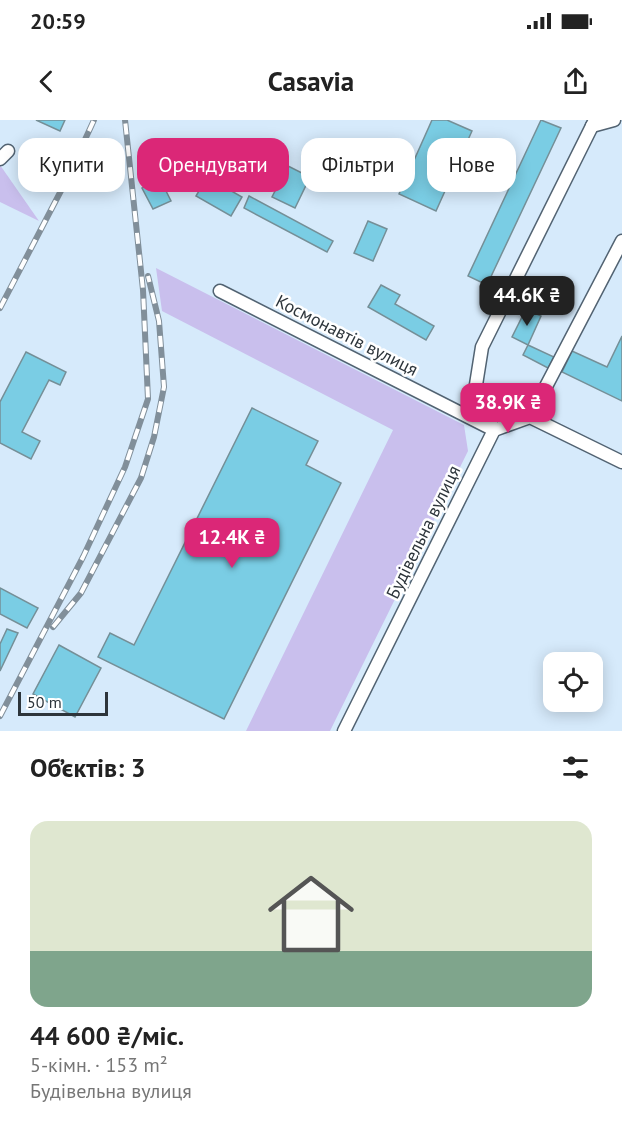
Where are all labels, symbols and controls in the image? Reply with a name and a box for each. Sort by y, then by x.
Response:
text: 20:59 [30,7,86,35]
text: Casavia [268,64,354,98]
icon: back [30,65,63,98]
icon: share [559,65,592,98]
chip: Купити [18,138,125,192]
chip: Орендувати [137,138,289,192]
chip: Фільтри [301,138,415,192]
chip: Нове [427,138,516,192]
pin: 44.6K ₴ [472,276,582,327]
text: 44.6K ₴ [493,282,561,308]
street label: Космонавтів вулиця [272,289,422,381]
pin: 38.9K ₴ [453,383,563,434]
text: 38.9K ₴ [474,389,542,415]
street label: Будівельна вулиця [381,462,465,602]
pin: 12.4K ₴ [177,518,287,569]
text: 12.4K ₴ [198,524,266,550]
map controls [543,652,603,712]
button: locate [543,652,603,712]
scale bar [18,689,108,716]
text: 50 m [27,692,62,712]
text: Об’єктів: 3 [30,751,146,784]
icon: filters [559,751,592,784]
icon: home [257,860,365,968]
text: 44 600 ₴/міс. [30,1019,184,1052]
text: 5-кімн. · 153 m² [30,1052,168,1078]
text: Будівельна вулиця [30,1078,192,1104]

